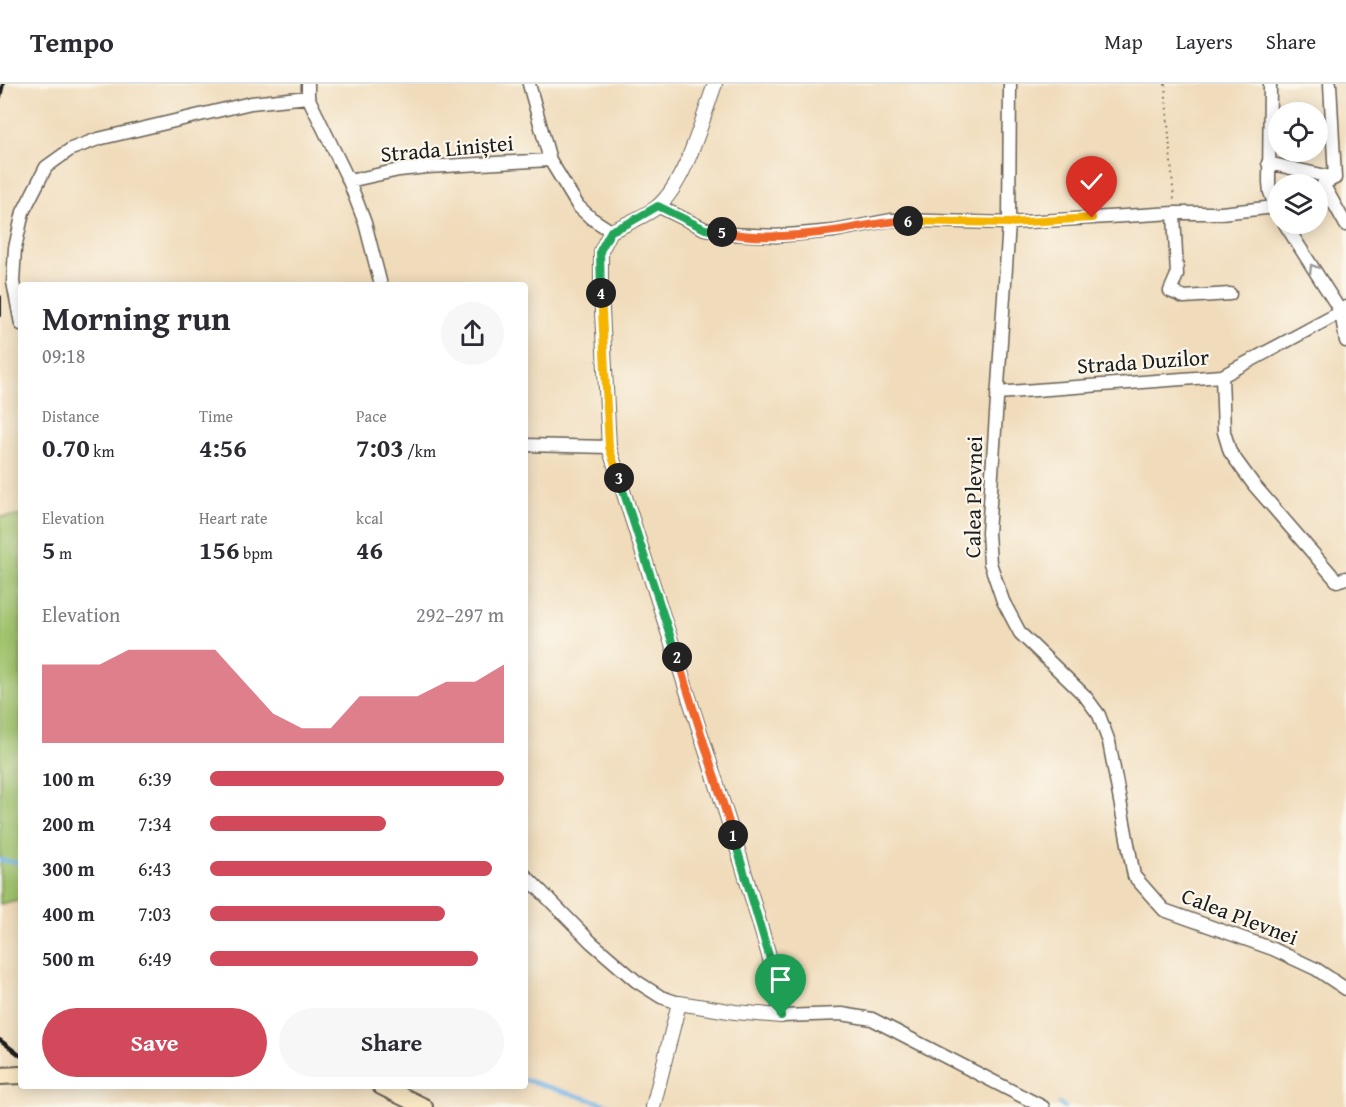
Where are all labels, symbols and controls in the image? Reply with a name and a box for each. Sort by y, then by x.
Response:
text: Tempo [30,21,114,62]
text: Map [1104,26,1143,57]
text: Layers [1176,26,1233,57]
text: Share [1266,26,1316,57]
map controls [1268,102,1328,234]
button: locate [1268,102,1328,162]
street label: Strada Liniștei [379,126,515,170]
pin [1066,156,1117,218]
icon: check [1075,165,1108,198]
button: layers [1268,174,1328,234]
pin: 6 [893,206,923,236]
text: 6 [904,209,912,233]
pin: 5 [707,217,737,247]
text: 5 [718,220,726,244]
one-way arrow [1308,264,1320,274]
pin: 4 [586,278,616,308]
text: 4 [597,281,605,305]
text: Morning run [42,294,231,342]
button: share [441,302,504,365]
street label: Strada Duzilor [1076,340,1210,382]
text: 09:18 [42,341,85,370]
text: Distance [42,404,99,428]
text: Time [199,404,233,428]
text: Pace [356,404,387,428]
text: 0.70 [42,428,90,467]
text: 4:56 [199,428,247,467]
text: 7:03 [356,428,404,467]
street label: Calea Plevnei [956,436,990,558]
text: km [90,439,114,463]
text: /km [404,439,436,463]
pin: 3 [604,463,634,493]
text: 3 [615,466,623,490]
text: Elevation [42,506,105,530]
text: Heart rate [199,506,268,530]
text: kcal [356,506,383,530]
text: 5 [42,530,55,569]
text: 156 [199,530,239,569]
text: 46 [356,530,383,569]
text: m [55,541,72,565]
text: bpm [239,541,273,565]
text: Elevation [42,600,120,629]
text: 292–297 m [416,600,504,629]
pin: 2 [662,642,692,672]
text: 2 [673,645,681,669]
text: 100 m [42,764,95,793]
text: 6:39 [138,764,172,793]
text: 200 m [42,809,95,838]
text: 7:34 [138,809,172,838]
pin: 1 [718,820,748,850]
text: 1 [729,823,737,847]
text: 300 m [42,854,95,883]
text: 6:43 [138,854,172,883]
street label: Calea Plevnei [1177,879,1303,953]
text: 400 m [42,899,95,928]
text: 7:03 [138,899,172,928]
text: 500 m [42,944,95,973]
text: 6:49 [138,944,172,973]
pin [755,954,806,1016]
icon: arrive [764,963,797,996]
button: Save [42,1008,267,1077]
button: Share [279,1008,504,1077]

